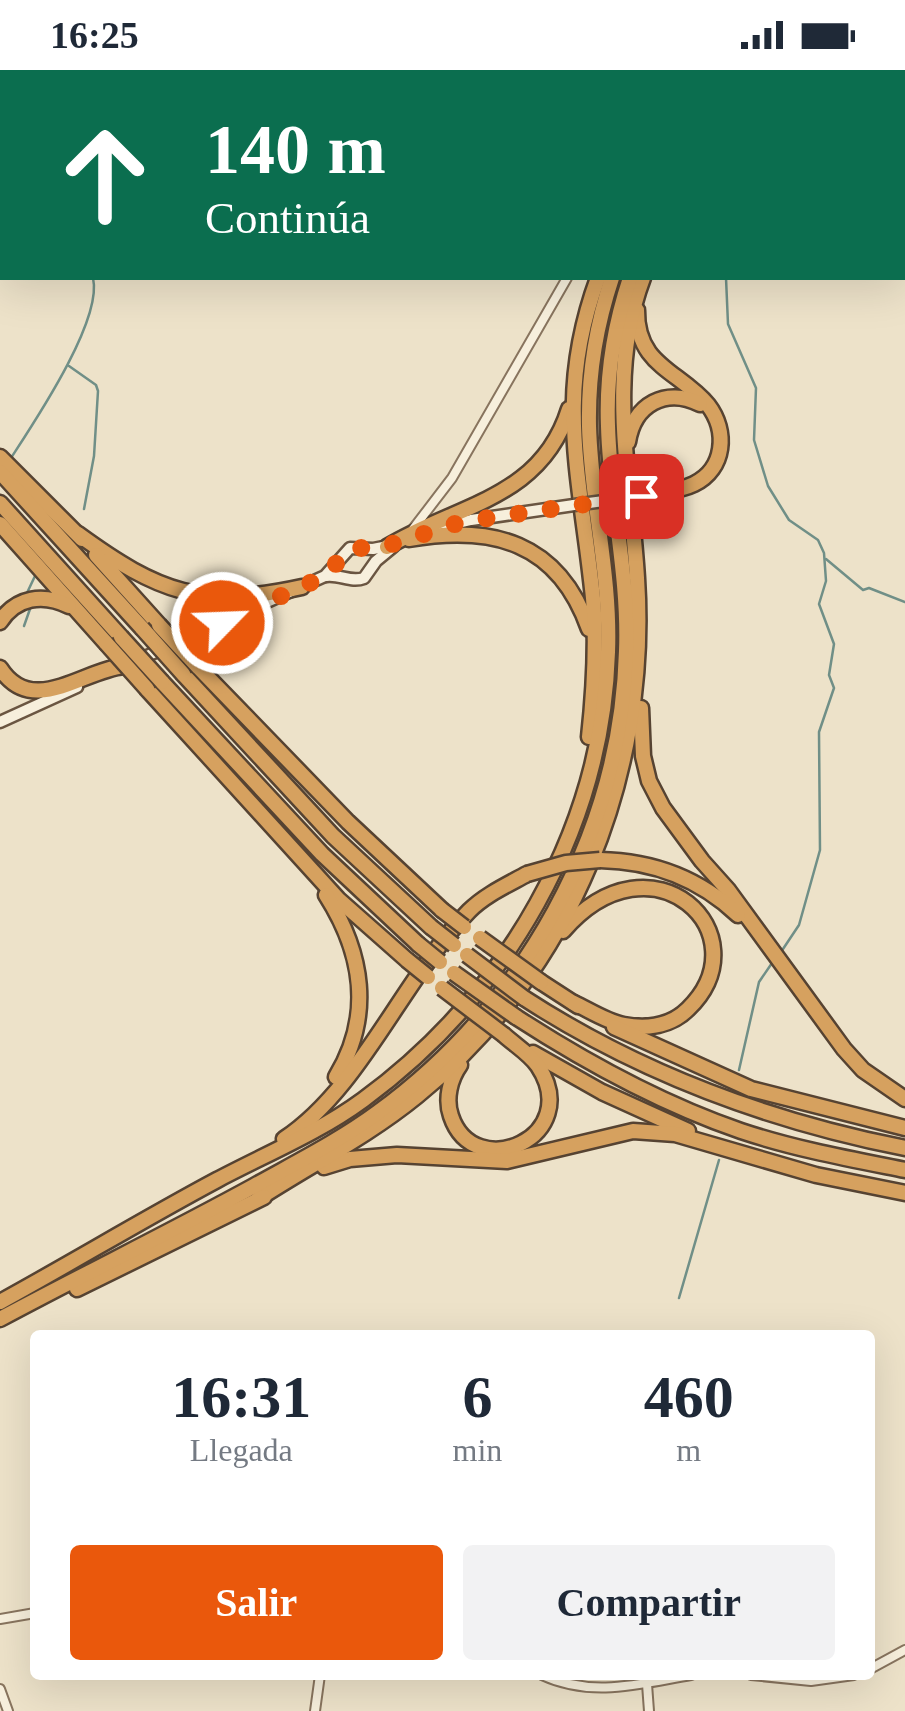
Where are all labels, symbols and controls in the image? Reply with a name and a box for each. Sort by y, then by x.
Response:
text: 16:25 [50,14,139,56]
icon: ahead [40,110,170,240]
text: 140 m [205,111,386,188]
text: Continúa [205,193,370,243]
pin [599,454,684,539]
icon: arrive [614,469,669,524]
position arrow [170,571,274,675]
text: 16:31 [171,1364,311,1430]
text: 6 [462,1364,492,1430]
text: 460 [644,1364,734,1430]
text: Llegada [190,1432,293,1468]
text: min [453,1432,502,1468]
text: m [676,1432,701,1468]
button: Salir [70,1545,443,1660]
button: Compartir [463,1545,835,1660]

